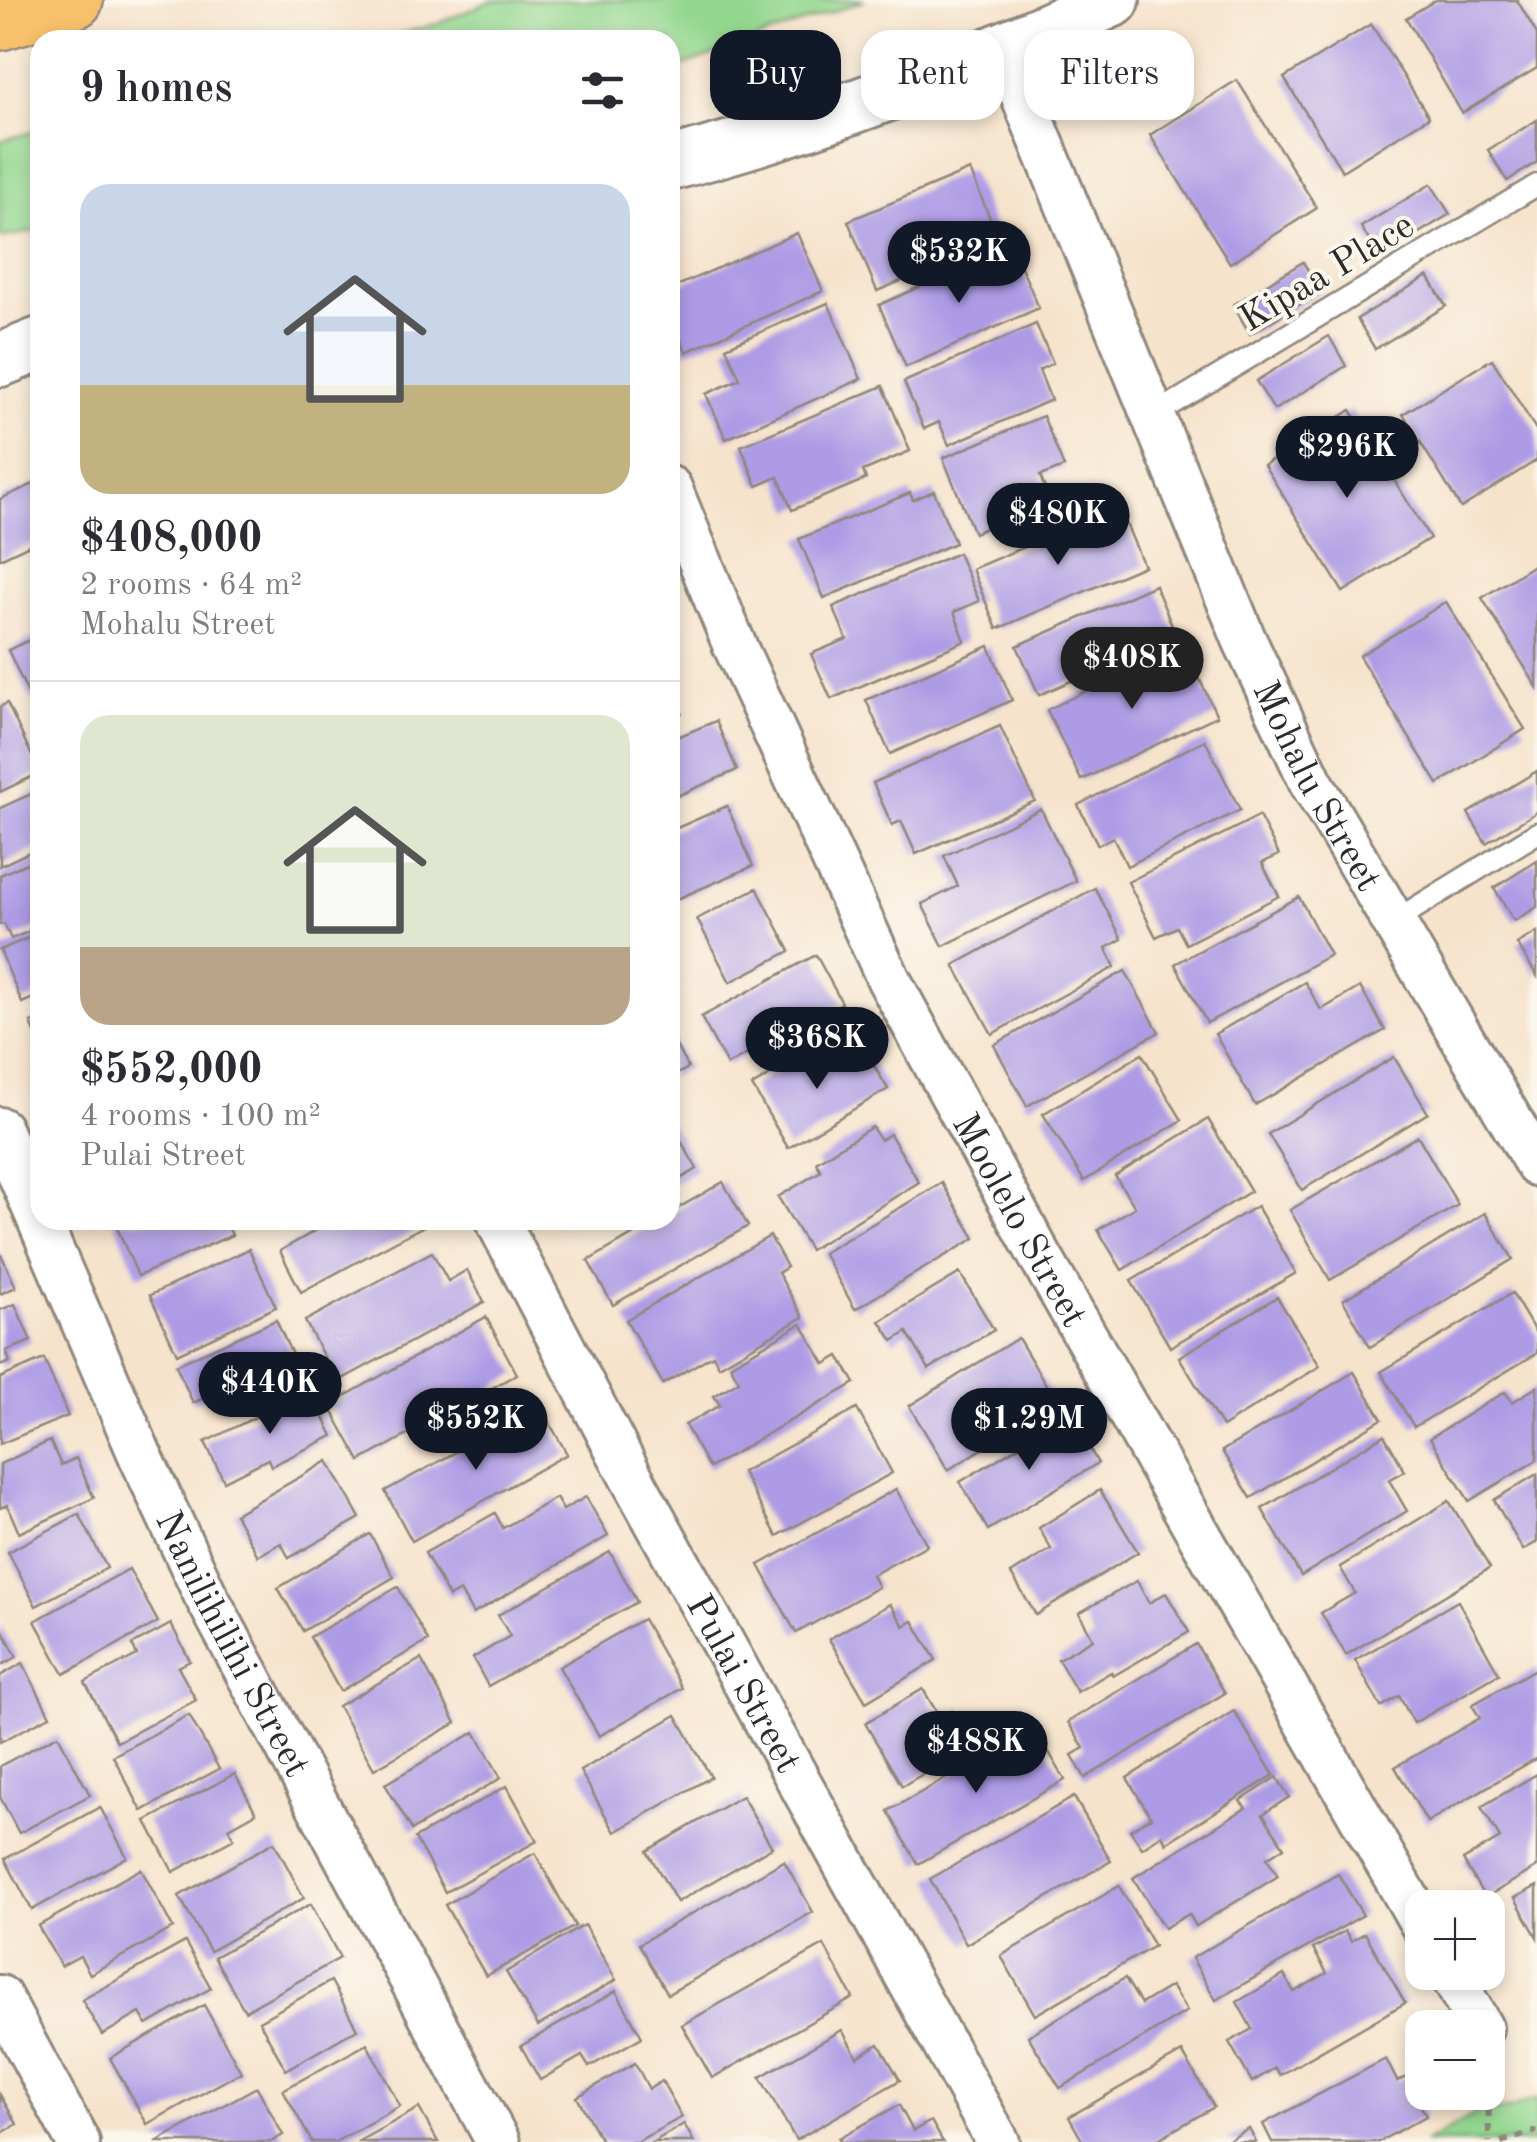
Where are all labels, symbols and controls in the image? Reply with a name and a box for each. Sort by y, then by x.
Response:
chip: Buy [710,30,841,120]
chip: Rent [861,30,1004,120]
chip: Filters [1024,30,1194,120]
icon: filters [575,63,630,118]
text: 9 homes [80,69,232,111]
street label: Kipaa Place [1234,207,1421,340]
pin: $532K [889,221,1029,306]
text: $532K [910,237,1008,269]
icon: home [265,249,445,429]
pin: $296K [1277,416,1417,501]
text: $296K [1298,432,1396,464]
pin: $480K [988,483,1128,568]
text: $480K [1009,499,1107,531]
text: $408,000 [80,519,262,561]
text: 2 rooms · 64 m² [80,570,302,602]
text: Mohalu Street [80,610,275,642]
pin: $408K [1062,627,1202,712]
text: $408K [1083,643,1181,675]
street label: Mohalu Street [1244,676,1387,898]
icon: home [265,780,445,960]
pin: $368K [747,1007,887,1092]
text: $368K [768,1023,866,1055]
text: $552,000 [80,1050,262,1092]
text: 4 rooms · 100 m² [80,1101,321,1133]
street label: Moolelo Street [944,1108,1092,1334]
text: Pulai Street [80,1141,246,1173]
pin: $440K [200,1352,340,1437]
text: $440K [221,1368,319,1400]
pin: $552K [406,1388,546,1473]
pin: $1.29M [948,1388,1110,1473]
text: $552K [427,1404,525,1436]
text: $1.29M [973,1404,1085,1436]
street label: Nanilihilihi Street [147,1506,315,1784]
street label: Pulai Street [678,1589,806,1780]
pin: $488K [906,1711,1046,1796]
text: $488K [927,1727,1025,1759]
map controls [1405,1890,1505,2110]
button: + [1405,1890,1505,1990]
button: − [1405,2010,1505,2110]

